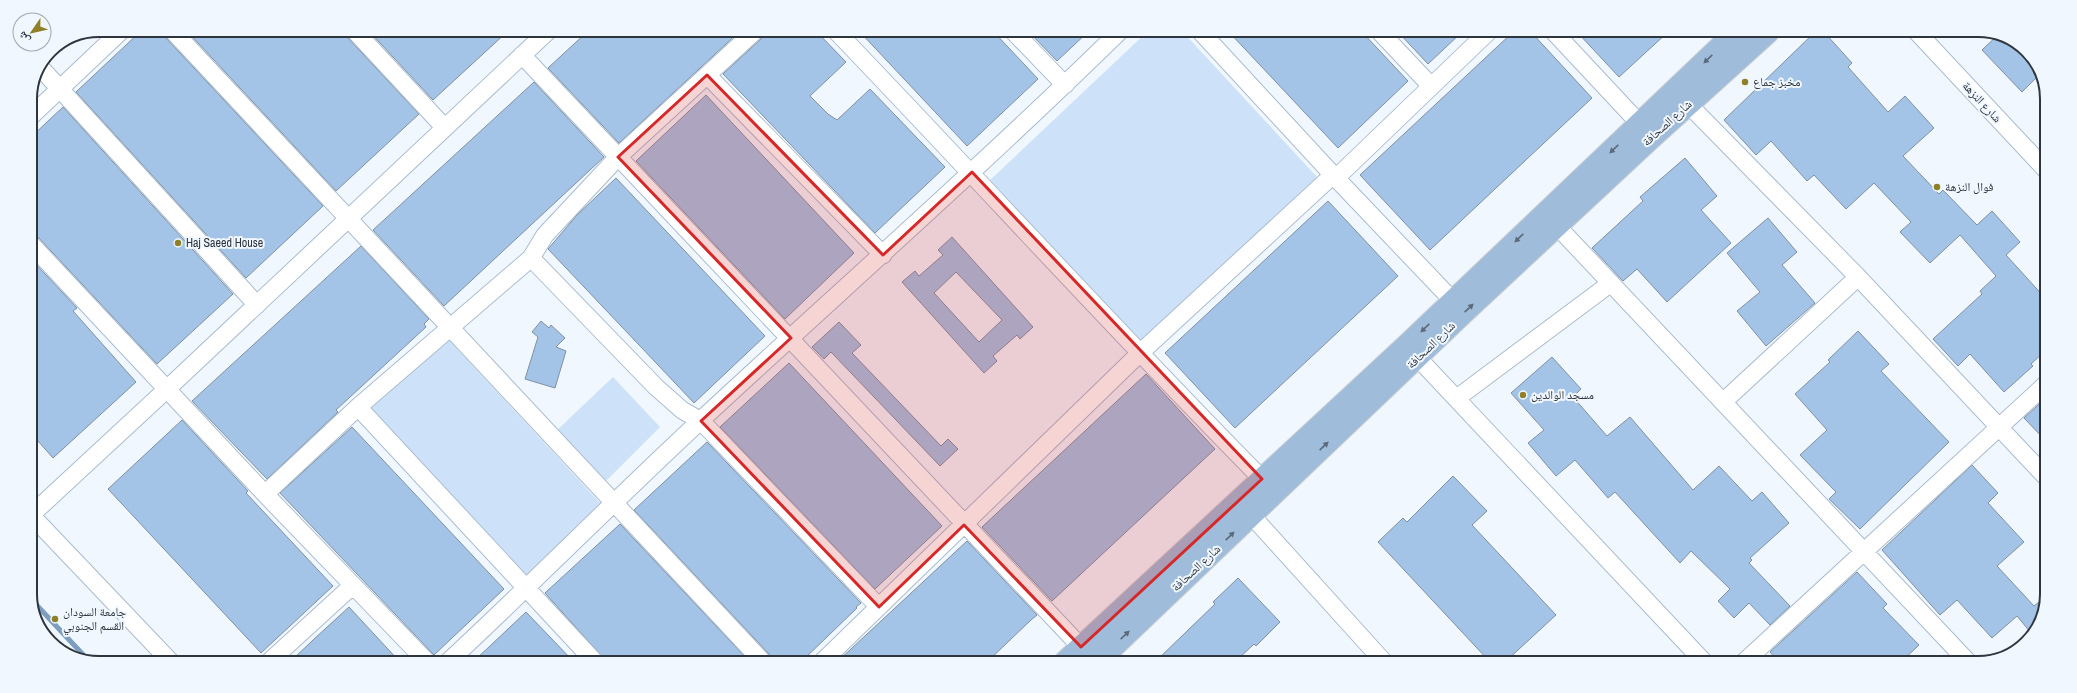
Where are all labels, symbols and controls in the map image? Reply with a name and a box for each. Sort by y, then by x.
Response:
north arrow [12,12,52,52]
text: ش [14,28,34,46]
one-way arrow [1703,54,1713,64]
place label: مخبز جماع [1753,74,1800,90]
marker: مخبز جماع [1740,77,1750,87]
street label: شارع النزهة [1959,78,2005,126]
street label: شارع الصحافة [1639,96,1695,150]
one-way arrow [1609,144,1619,154]
place label: فوال النزهة [1945,179,1994,195]
marker: فوال النزهة [1932,182,1942,192]
one-way arrow [1514,234,1524,243]
place label: Haj Saeed House [186,235,263,251]
marker: Haj Saeed House [173,238,183,248]
one-way arrow [1464,304,1473,313]
street label: شارع الصحافة [1403,318,1459,372]
one-way arrow [1420,323,1430,333]
place label: مسجد الوالدين [1531,387,1594,403]
marker: مسجد الوالدين [1518,390,1528,400]
one-way arrow [1319,441,1329,451]
one-way arrow [1225,531,1235,541]
street label: شارع الصحافة [1168,541,1224,595]
place label: جامعة السودان القسم الجنوبي [63,604,126,636]
marker: جامعة السودان القسم الجنوبي [50,614,60,624]
one-way arrow [1121,631,1130,640]

